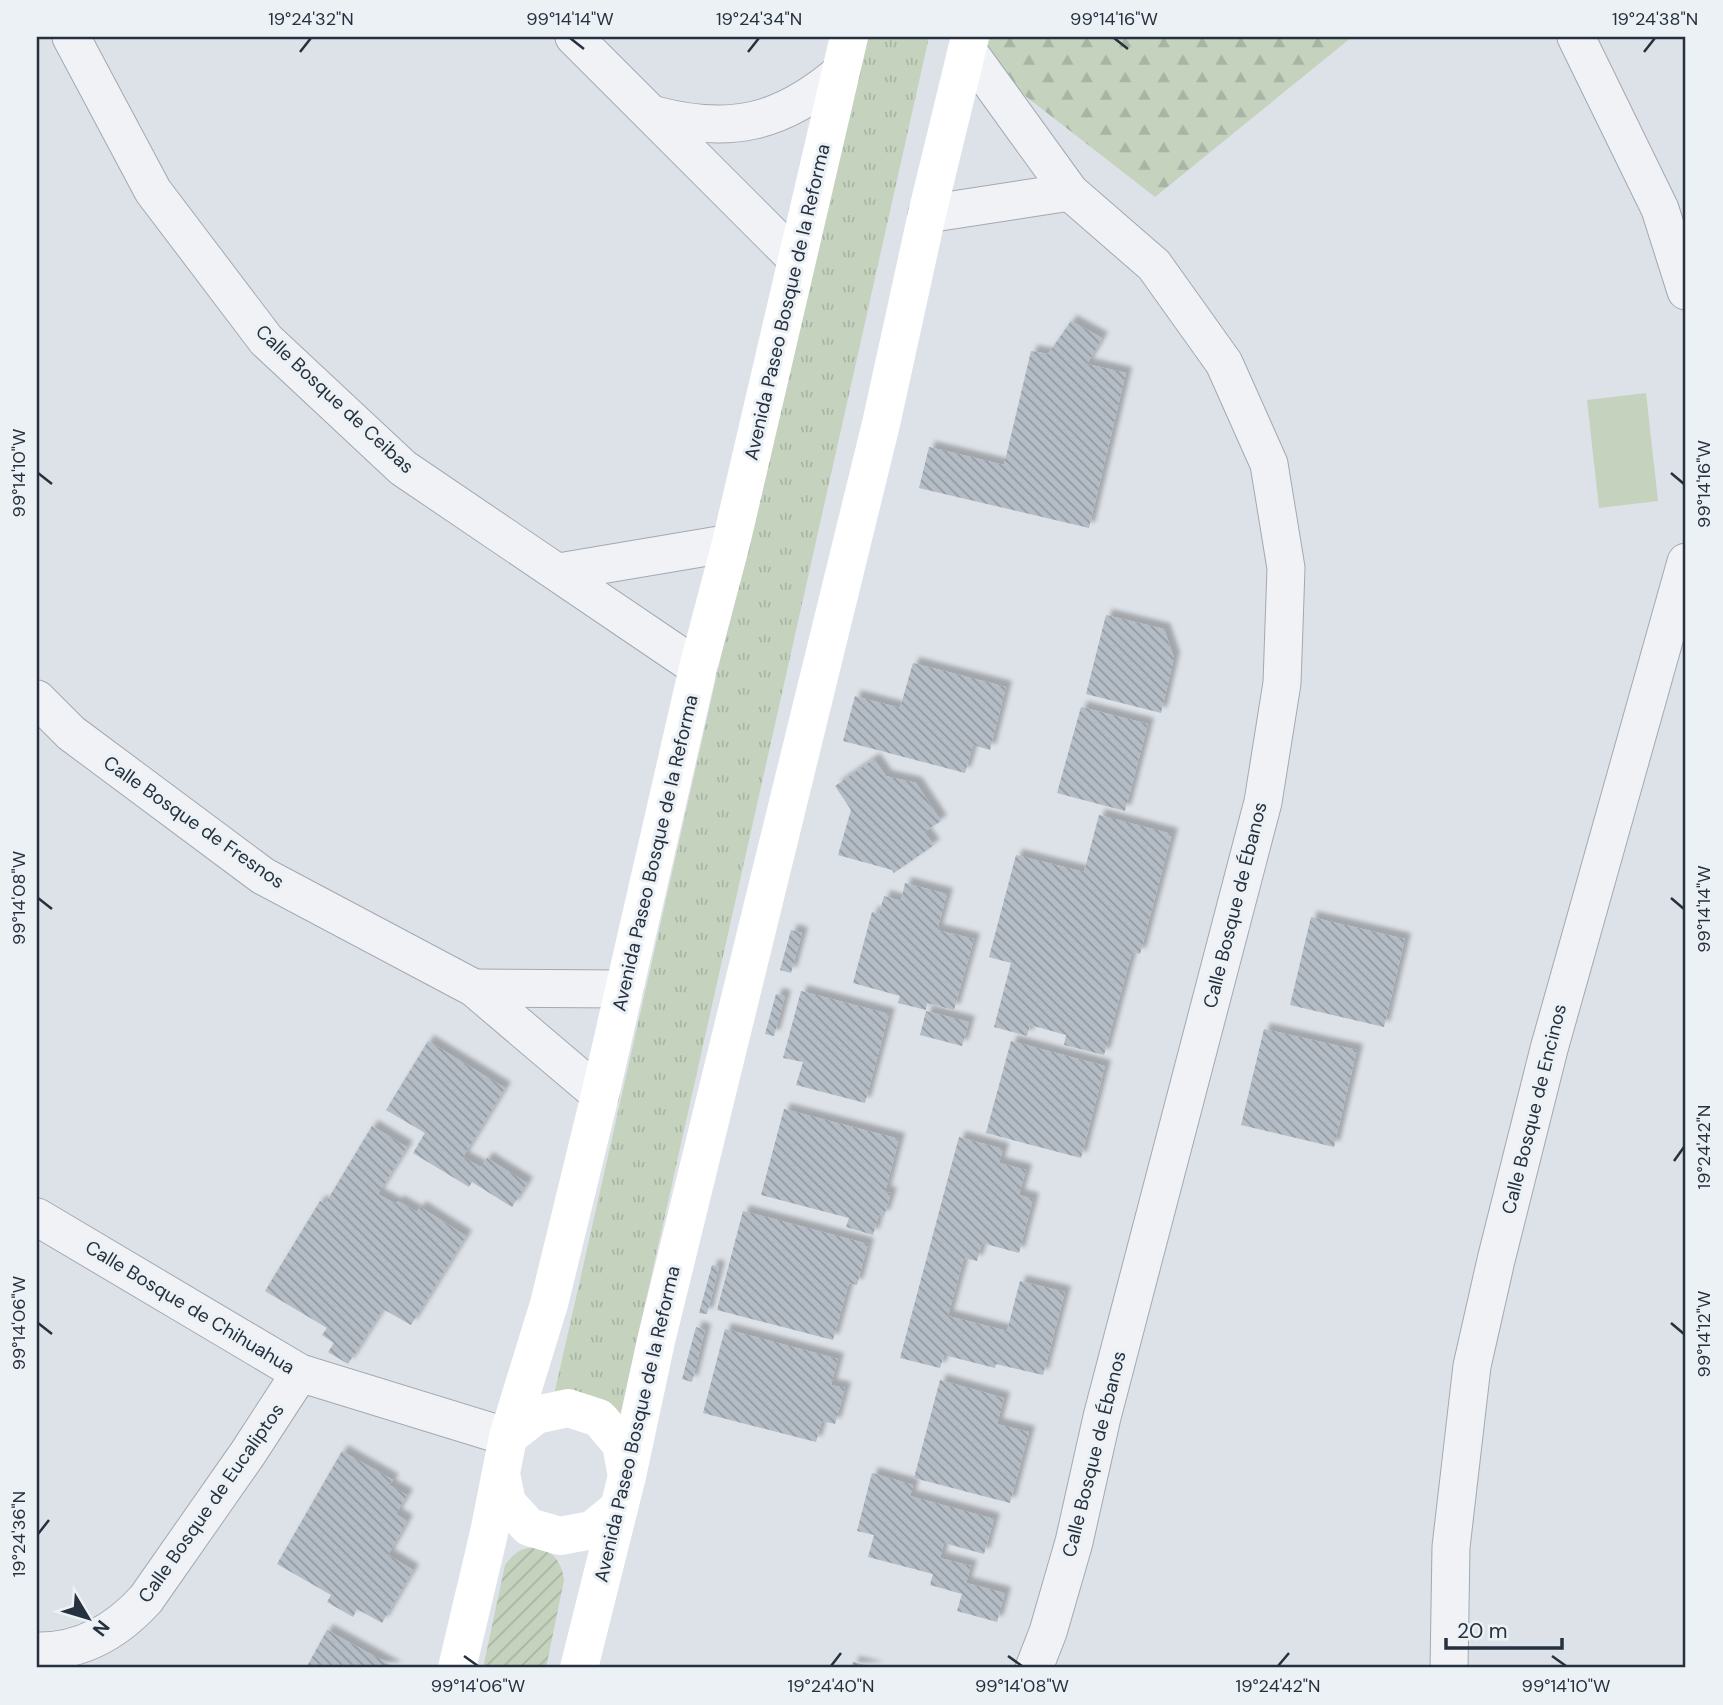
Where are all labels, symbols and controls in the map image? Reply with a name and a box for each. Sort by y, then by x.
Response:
text: 19°24'32"N [268,7,354,31]
text: 99°14'14"W [526,7,614,31]
text: 19°24'34"N [716,7,802,31]
text: 99°14'16"W [1070,7,1158,31]
text: 19°24'38"N [1612,7,1698,31]
street label: Avenida Paseo Bosque de la Reforma [738,141,836,463]
street label: Calle Bosque de Ceibas [251,319,419,479]
text: 99°14'10"W [7,429,31,517]
text: 99°14'16"W [1692,440,1716,528]
street label: Avenida Paseo Bosque de la Reforma [606,692,704,1014]
street label: Calle Bosque de Fresnos [98,750,290,894]
street label: Calle Bosque de Ébanos [1197,799,1273,1011]
text: 99°14'08"W [7,851,31,945]
text: 99°14'14"W [1692,865,1716,953]
street label: Calle Bosque de Encinos [1496,1001,1572,1217]
text: 19°24'42"N [1692,1105,1716,1189]
street label: Calle Bosque de Chihuahua [81,1234,299,1380]
street label: Avenida Paseo Bosque de la Reforma [588,1263,686,1585]
text: 99°14'06"W [7,1276,31,1370]
text: 99°14'12"W [1692,1291,1716,1377]
street label: Calle Bosque de Ébanos [1056,1348,1132,1560]
street label: Calle Bosque de Eucaliptos [132,1398,290,1608]
text: 19°24'36"N [7,1491,31,1577]
north arrow [52,1582,122,1652]
scale bar [1446,1607,1562,1651]
text: N [87,1615,115,1641]
text: 20 m [1457,1617,1508,1645]
text: 99°14'06"W [431,1674,525,1698]
text: 19°24'40"N [788,1674,874,1698]
text: 99°14'08"W [975,1674,1069,1698]
text: 19°24'42"N [1236,1674,1320,1698]
text: 99°14'10"W [1522,1674,1610,1698]

